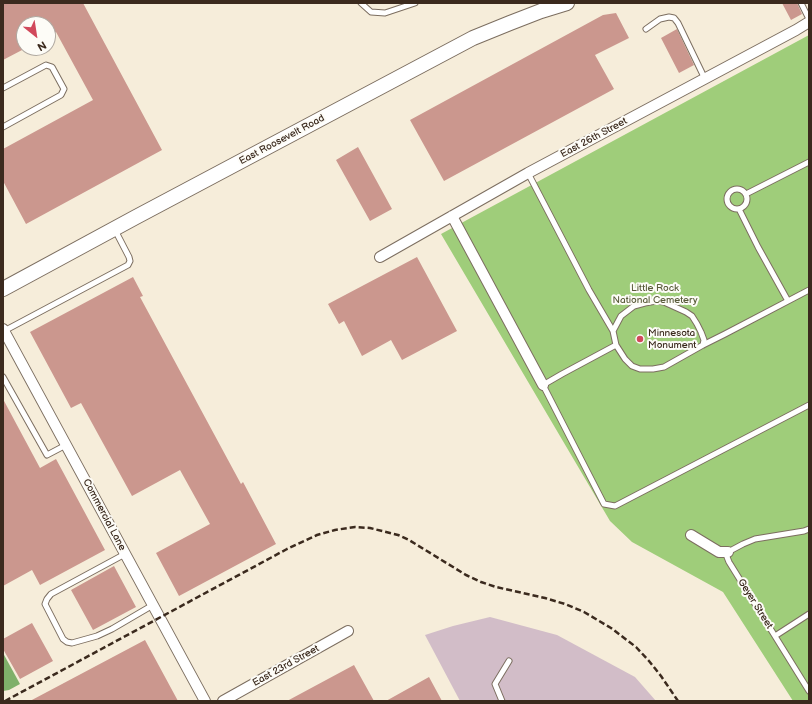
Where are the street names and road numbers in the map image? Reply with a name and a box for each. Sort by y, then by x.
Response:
street label: East Roosevelt Road [237,112,327,168]
street label: East 26th Street [559,115,629,161]
street label: Commercial Lane [80,477,128,553]
street label: Geyer Street [735,577,775,631]
street label: East 23rd Street [251,643,321,689]

